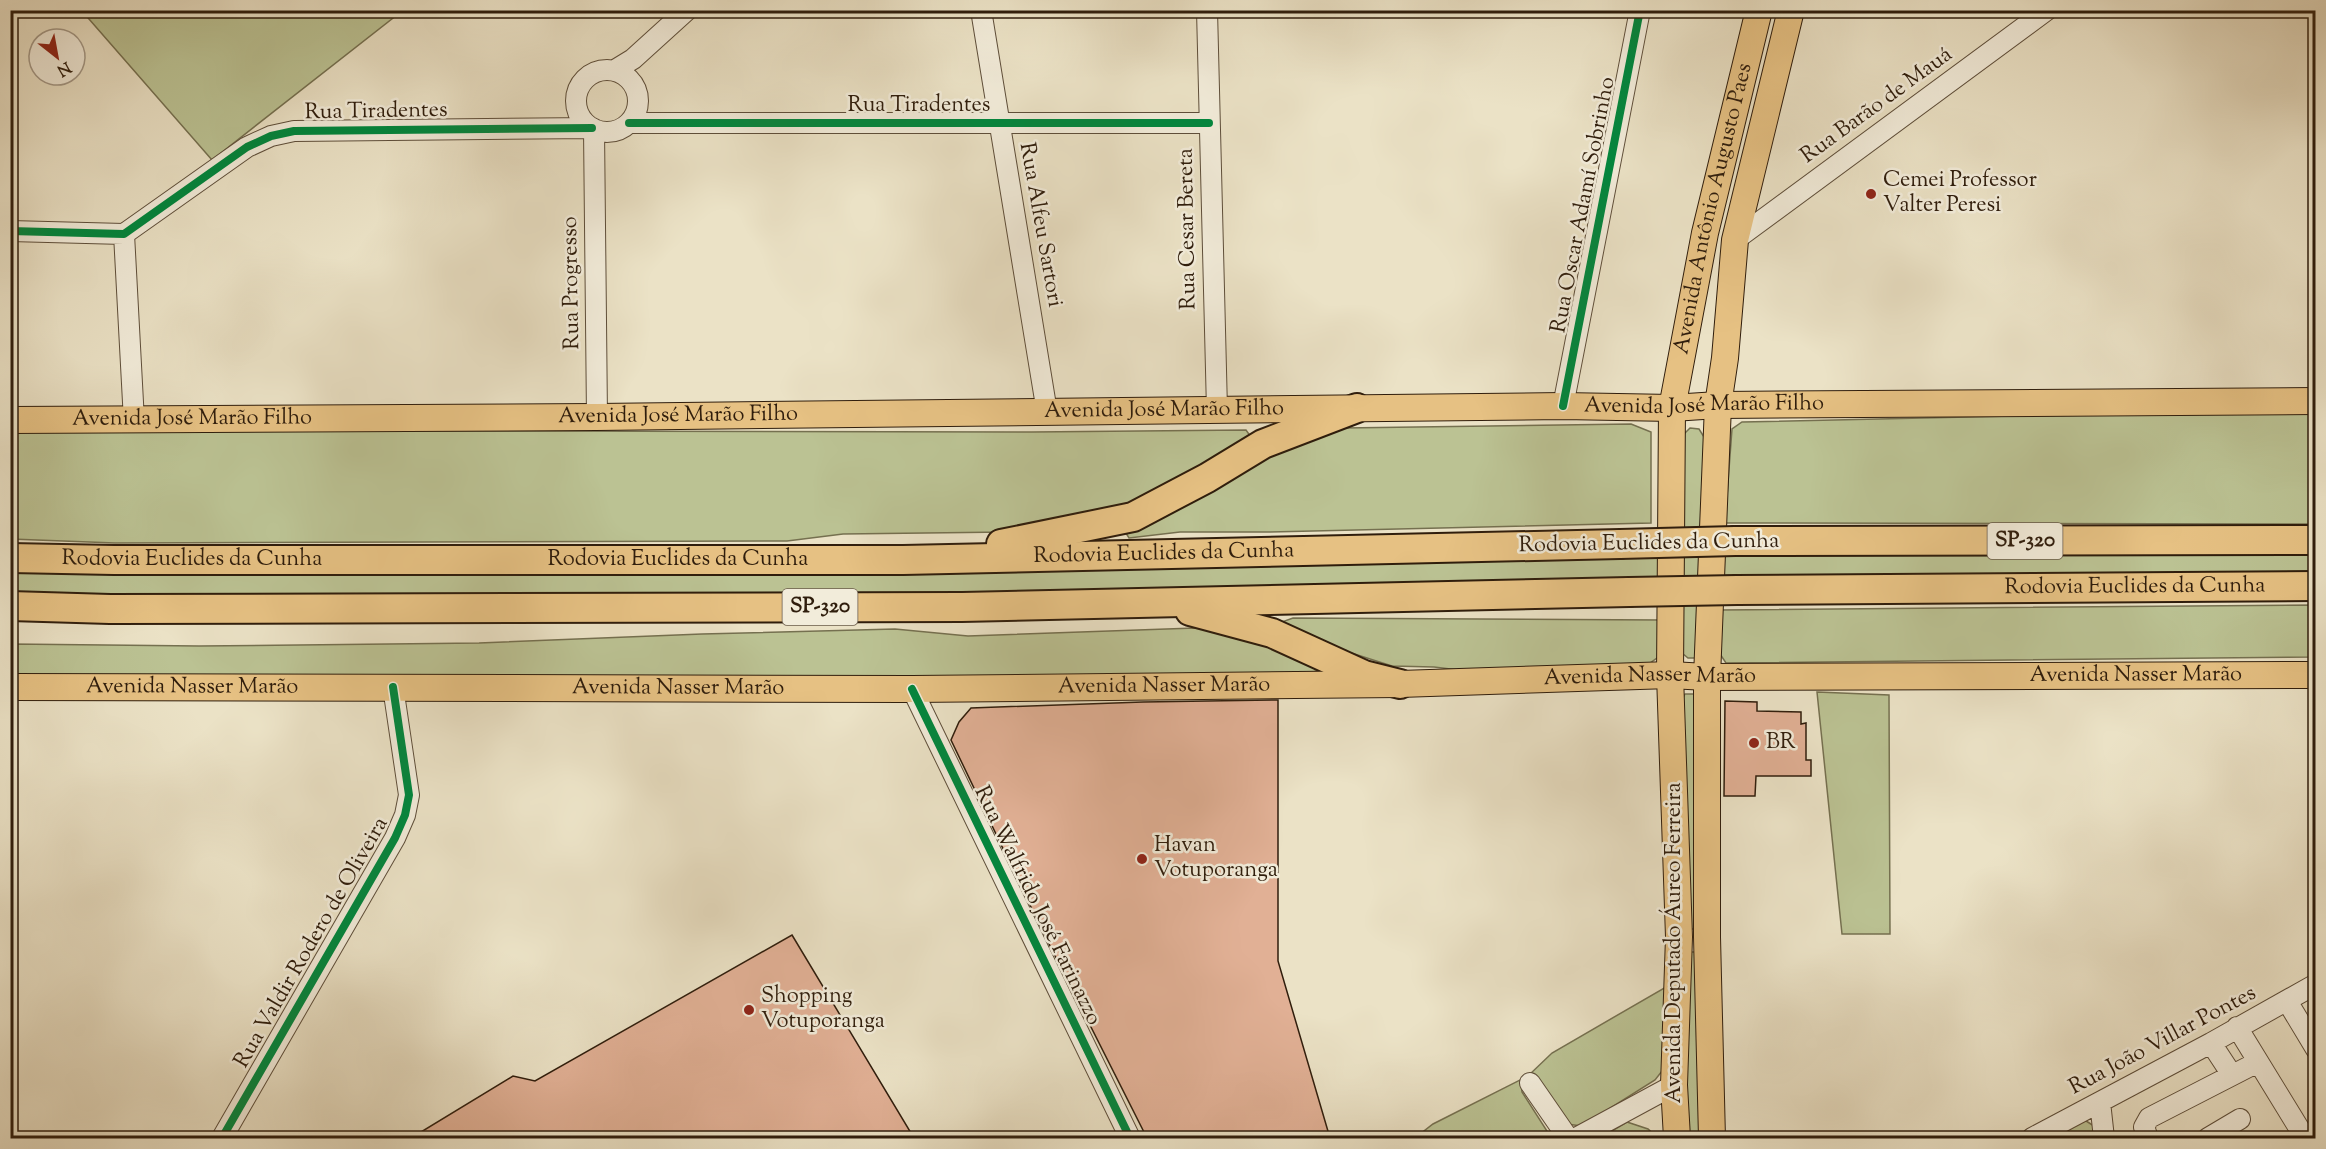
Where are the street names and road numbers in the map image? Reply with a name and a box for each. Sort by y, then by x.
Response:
street label: Rua Barão de Mauá [1794,40,1960,172]
street label: Avenida Antônio Augusto Paes [1666,60,1762,357]
street label: Rua Oscar Adamí Sobrinho [1543,74,1625,336]
street label: Rua Tiradentes [848,90,990,122]
street label: Rua Tiradentes [304,95,448,129]
street label: Rua Alfeu Sartori [1010,140,1070,310]
street label: Rua Cesar Bereta [1171,148,1205,310]
street label: Rua Progresso [555,216,589,350]
street label: Avenida José Marão Filho [1584,388,1824,424]
street label: Avenida José Marão Filho [1044,393,1284,428]
street label: Avenida José Marão Filho [558,399,798,433]
street label: Avenida José Marão Filho [72,402,312,436]
road number: SP-320 [1988,523,2062,559]
street label: Rodovia Euclides da Cunha [1518,526,1780,562]
street label: Rodovia Euclides da Cunha [1033,535,1295,573]
street label: Rodovia Euclides da Cunha [61,543,322,576]
street label: Rodovia Euclides da Cunha [548,544,808,576]
street label: Rodovia Euclides da Cunha [2004,570,2266,604]
road number: SP-320 [782,589,858,625]
street label: Avenida Nasser Marão [1543,659,1756,695]
street label: Avenida Nasser Marão [2029,659,2242,692]
street label: Avenida Nasser Marão [1058,669,1270,704]
street label: Avenida Nasser Marão [86,671,298,704]
street label: Avenida Nasser Marão [572,672,784,705]
street label: Rua Walfrido José Farinazzo [965,781,1109,1031]
street label: Avenida Deputado Áureo Ferreira [1658,782,1691,1104]
street label: Rua Valdir Rodero de Oliveira [227,812,397,1074]
street label: Rua João Villar Pontes [2064,978,2262,1104]

